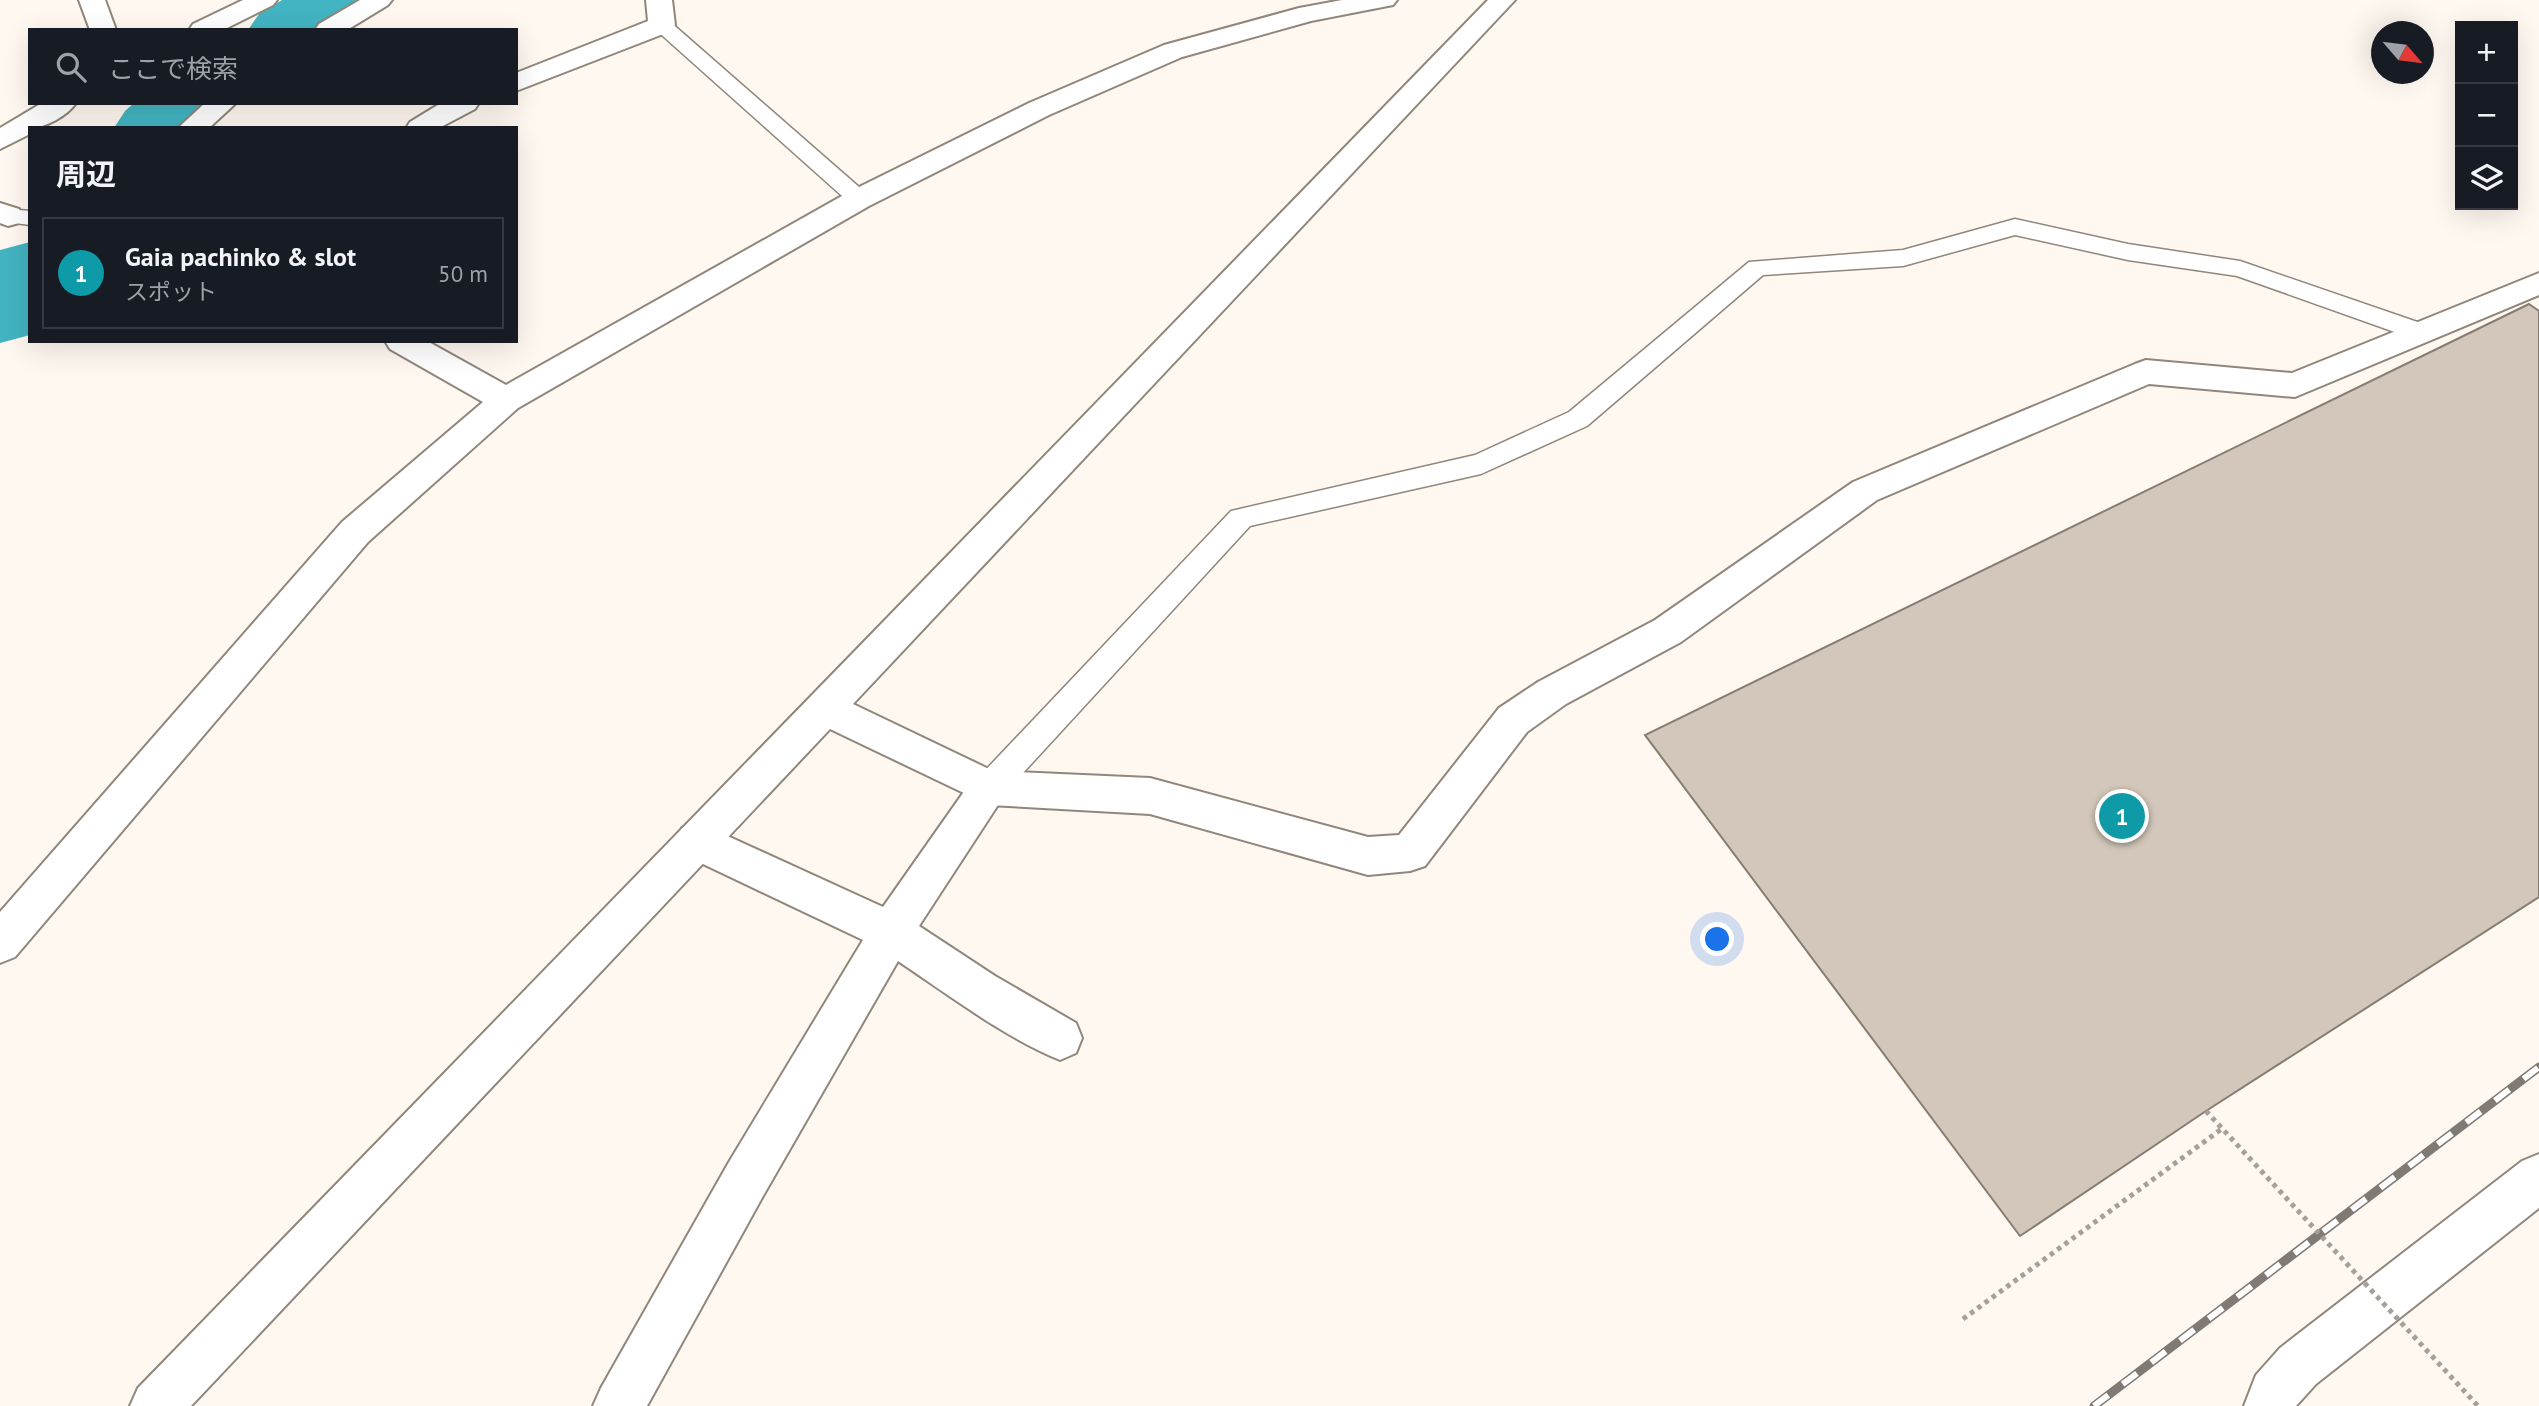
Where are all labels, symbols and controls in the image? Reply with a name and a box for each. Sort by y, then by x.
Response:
north arrow [2371,21,2434,84]
map controls [2455,21,2518,210]
button: + [2455,21,2518,84]
search box [28,28,518,105]
icon: search [52,48,90,86]
text: ここで検索 [108,52,238,85]
button: − [2455,84,2518,147]
button: layers [2455,147,2518,210]
text: 周辺 [56,154,116,193]
text: Gaia pachinko & slot [125,240,356,273]
text: 1 [74,259,88,288]
text: 50 m [438,259,488,288]
text: スポット [125,277,217,306]
pin: 1 [2099,790,2145,842]
your location [1700,922,1734,956]

